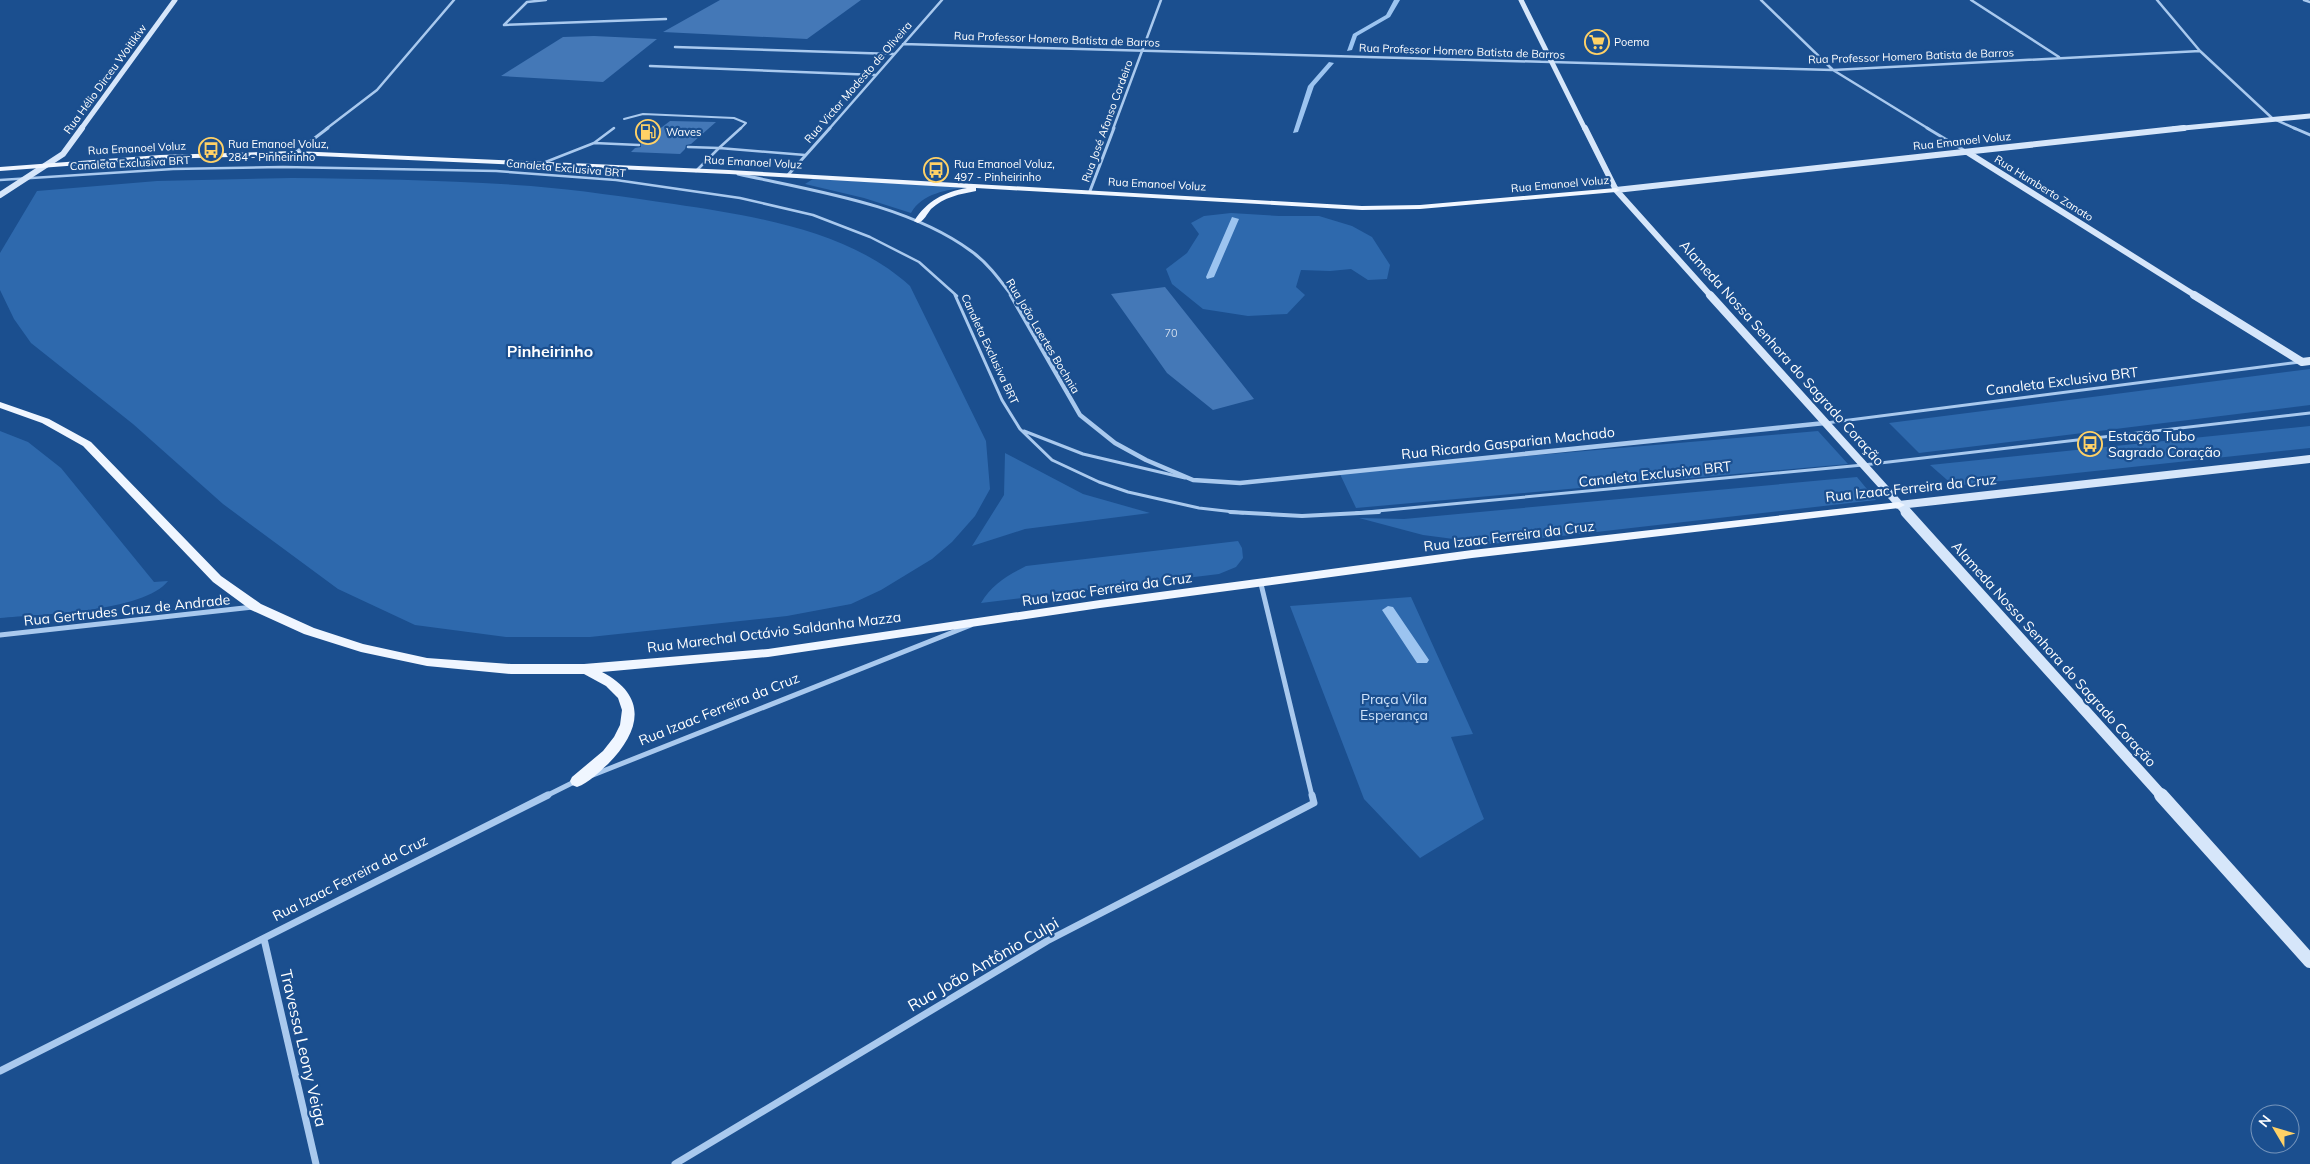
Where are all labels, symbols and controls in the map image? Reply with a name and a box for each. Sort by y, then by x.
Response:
street label: Rua Victor Modesto de Oliveira [801,18,915,146]
street label: Rua Hélio Dirceu Woitikiw [60,21,150,137]
street label: Rua Professor Homero Batista de Barros [954,28,1160,50]
supermarket icon: Poema [1584,29,1610,55]
place label: Poema [1614,35,1649,49]
street label: Rua Professor Homero Batista de Barros [1359,40,1565,62]
street label: Rua Professor Homero Batista de Barros [1808,45,2014,67]
street label: Rua José Afonso Cordeiro [1078,58,1136,184]
fuel station icon: Waves [635,119,661,145]
place label: Waves [666,125,701,139]
street label: Rua Emanoel Voluz [1912,129,2012,153]
bus stop icon: Rua Emanoel Voluz, 284 - Pinheirinho [198,137,224,163]
place label: Rua Emanoel Voluz, 284 - Pinheirinho [228,137,329,164]
street label: Rua Emanoel Voluz [88,138,187,158]
street label: Rua Emanoel Voluz [704,152,803,172]
street label: Rua Humberto Zanato [1992,152,2096,224]
street label: Canaleta Exclusiva BRT [70,153,191,173]
street label: Canaleta Exclusiva BRT [505,156,627,180]
bus stop icon: Rua Emanoel Voluz, 497 - Pinheirinho [923,157,949,183]
place label: Rua Emanoel Voluz, 497 - Pinheirinho [954,157,1055,184]
street label: Rua Emanoel Voluz [1510,173,1610,195]
street label: Rua Emanoel Voluz [1108,174,1207,194]
street label: Alameda Nossa Senhora do Sagrado Coração [1676,236,1888,470]
street label: Rua João Laertes Bochnia [1003,276,1083,396]
street label: Canaleta Exclusiva BRT [958,292,1022,407]
house number: 70 [1164,326,1178,340]
district label: Pinheirinho [507,341,593,361]
street label: Canaleta Exclusiva BRT [1985,363,2140,399]
street label: Rua Ricardo Gasparian Machado [1400,423,1616,463]
place label: Estação Tubo Sagrado Coração [2108,427,2221,461]
bus stop icon: Estação Tubo Sagrado Coração [2077,431,2103,457]
street label: Canaleta Exclusiva BRT [1578,457,1733,491]
street label: Rua Izaac Ferreira da Cruz [1825,470,1997,506]
street label: Rua Izaac Ferreira da Cruz [1423,517,1595,555]
street label: Alameda Nossa Senhora do Sagrado Coração [1948,537,2160,771]
street label: Rua Izaac Ferreira da Cruz [1021,568,1193,610]
street label: Rua Gertrudes Cruz de Andrade [23,590,231,630]
street label: Rua Marechal Octávio Saldanha Mazza [646,607,902,657]
street label: Rua Izaac Ferreira da Cruz [636,668,802,750]
park label: Praça Vila Esperança [1360,690,1428,724]
street label: Rua Izaac Ferreira da Cruz [269,831,431,925]
street label: Rua João Antônio Culpi [904,913,1062,1015]
street label: Travessa Leony Veiga [276,967,332,1129]
north arrow [2250,1104,2300,1154]
text: N [2254,1111,2275,1131]

